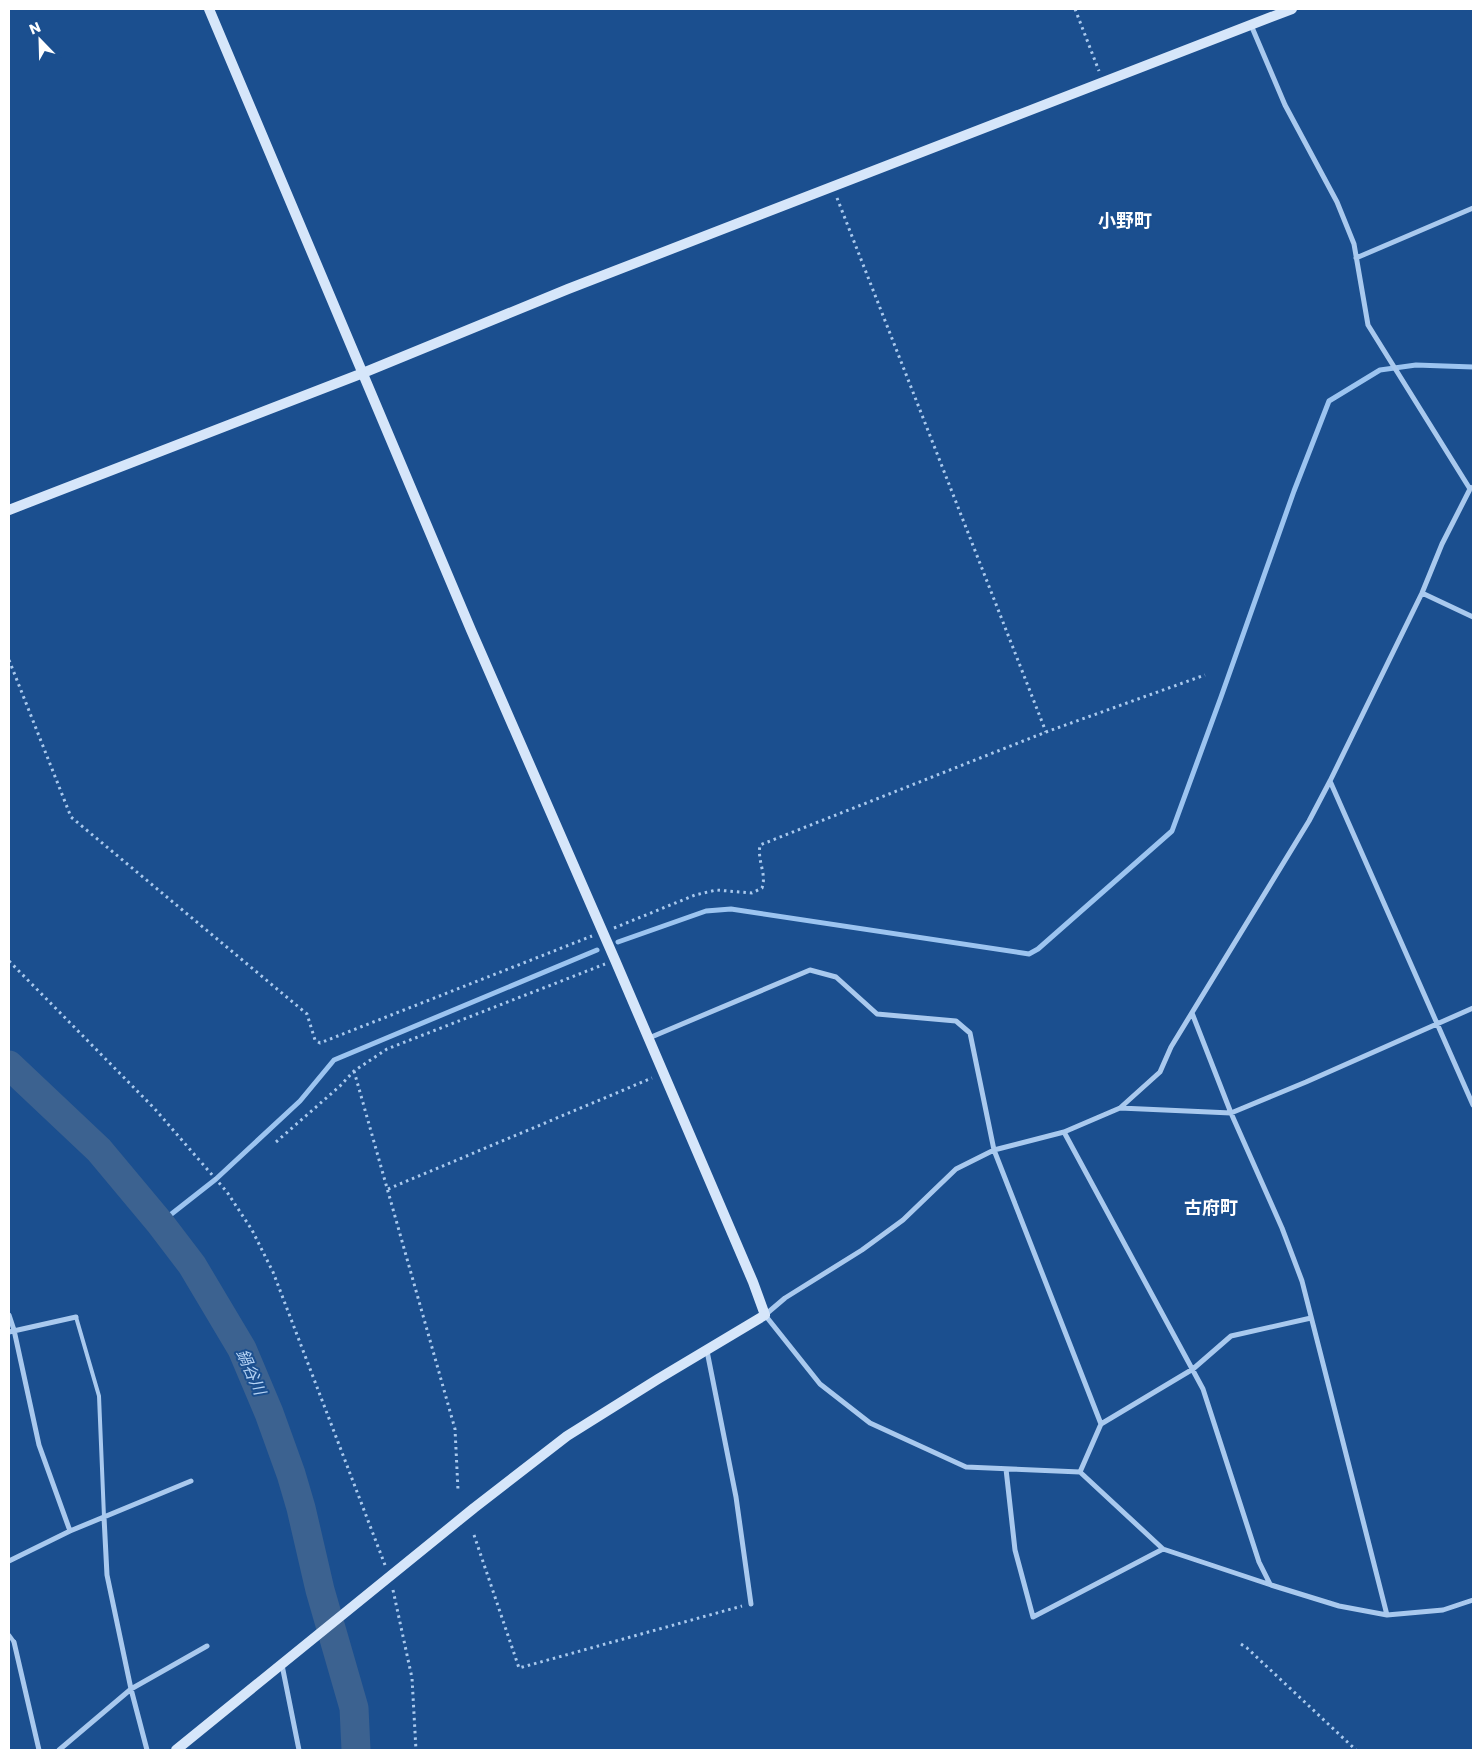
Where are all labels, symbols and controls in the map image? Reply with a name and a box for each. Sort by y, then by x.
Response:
north arrow [15,15,65,65]
text: N [26,17,44,39]
district label: 小野町 [1098,208,1152,233]
district label: 古府町 [1184,1195,1238,1220]
water label: 鍋谷川 [231,1345,272,1400]

